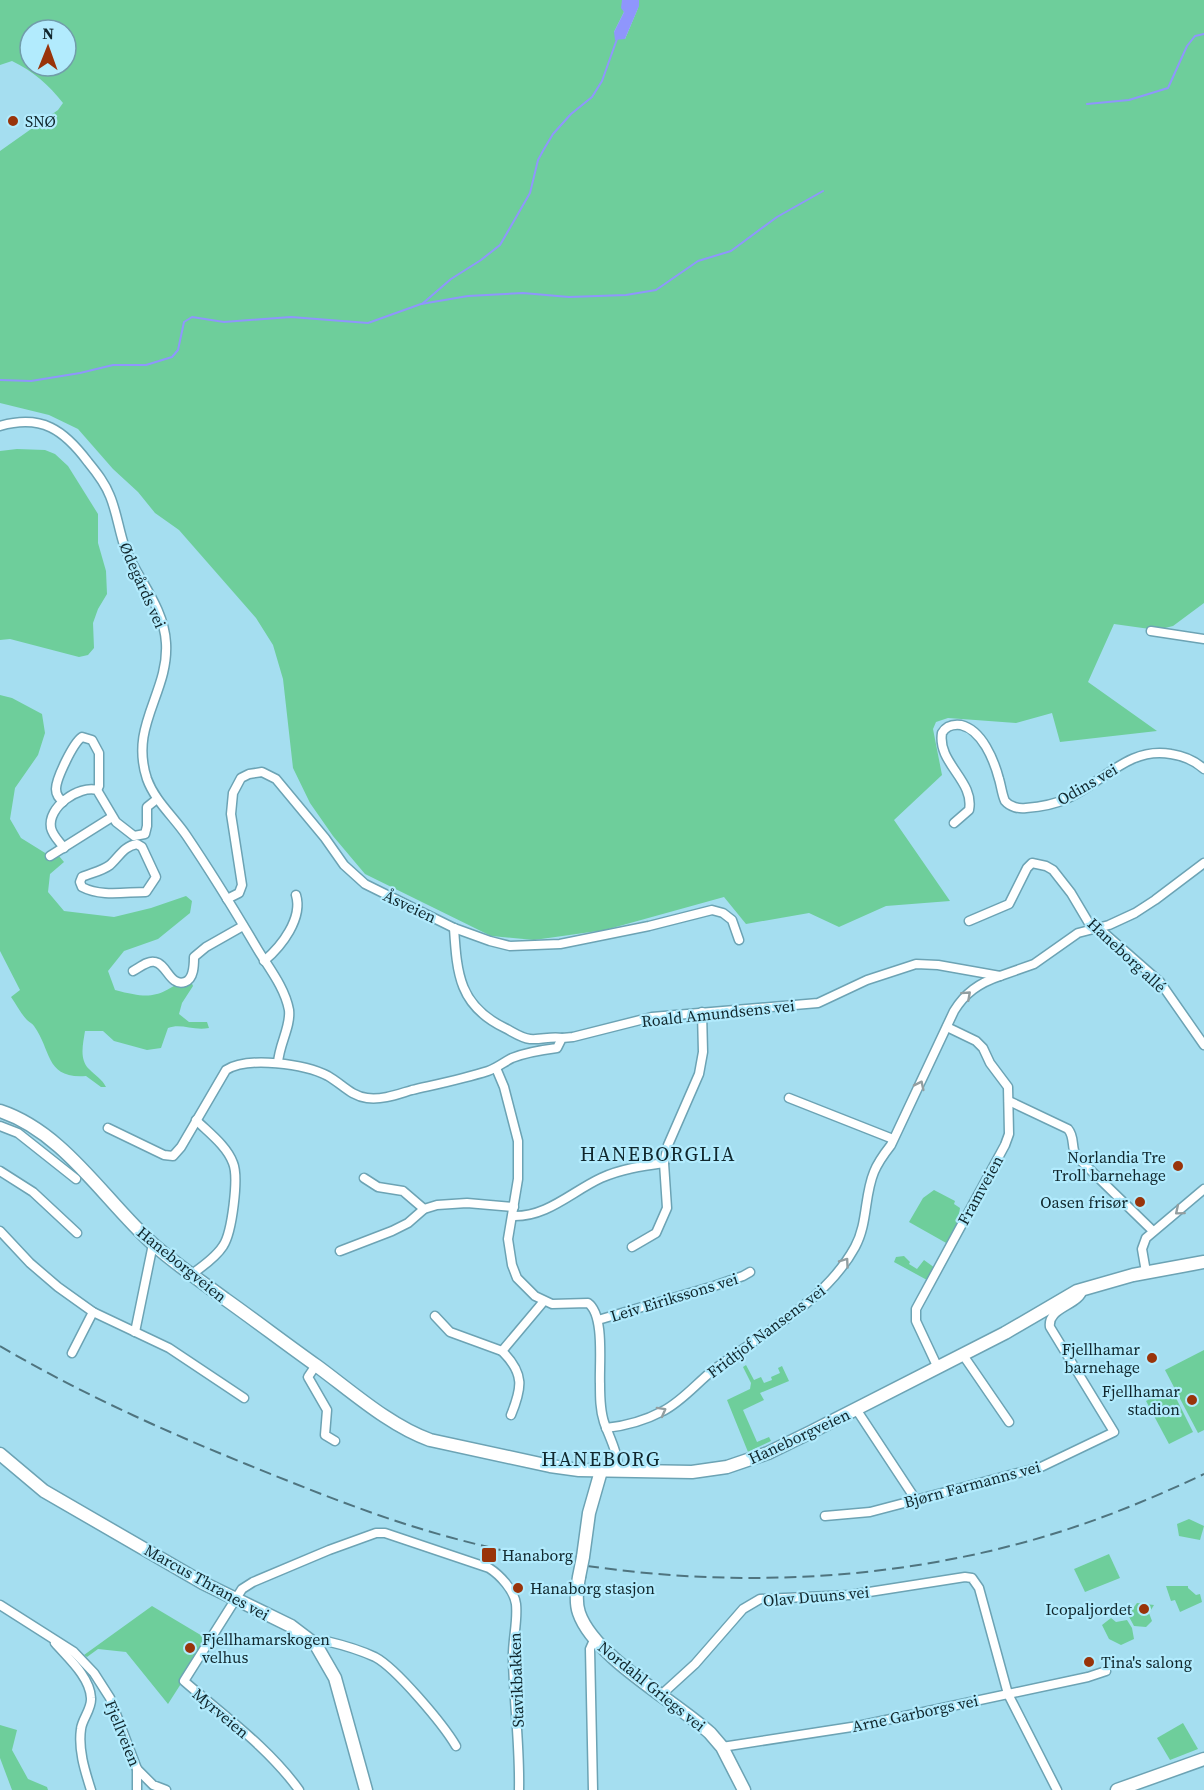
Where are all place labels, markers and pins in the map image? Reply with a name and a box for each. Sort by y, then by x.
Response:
place label: SNØ [25,110,56,132]
marker: SNØ [6,114,20,128]
place label: Norlandia Tre Troll barnehage [1053,1146,1166,1186]
marker: Norlandia Tre Troll barnehage [1171,1159,1185,1173]
place label: Oasen frisør [1040,1191,1128,1213]
marker: Oasen frisør [1133,1195,1147,1209]
place label: Fjellhamar barnehage [1062,1338,1140,1378]
marker: Fjellhamar barnehage [1145,1351,1159,1365]
place label: Fjellhamar stadion [1102,1380,1180,1420]
marker: Fjellhamar stadion [1185,1393,1199,1407]
place label: Hanaborg [502,1544,573,1566]
marker: Hanaborg [480,1546,498,1564]
place label: Hanaborg stasjon [530,1577,655,1599]
marker: Hanaborg stasjon [511,1581,525,1595]
place label: Icopaljordet [1045,1598,1133,1620]
marker: Icopaljordet [1137,1602,1151,1616]
place label: Fjellhamarskogen velhus [202,1628,330,1668]
marker: Fjellhamarskogen velhus [183,1641,197,1655]
place label: Tina's salong [1101,1651,1192,1673]
marker: Tina's salong [1082,1655,1096,1669]

